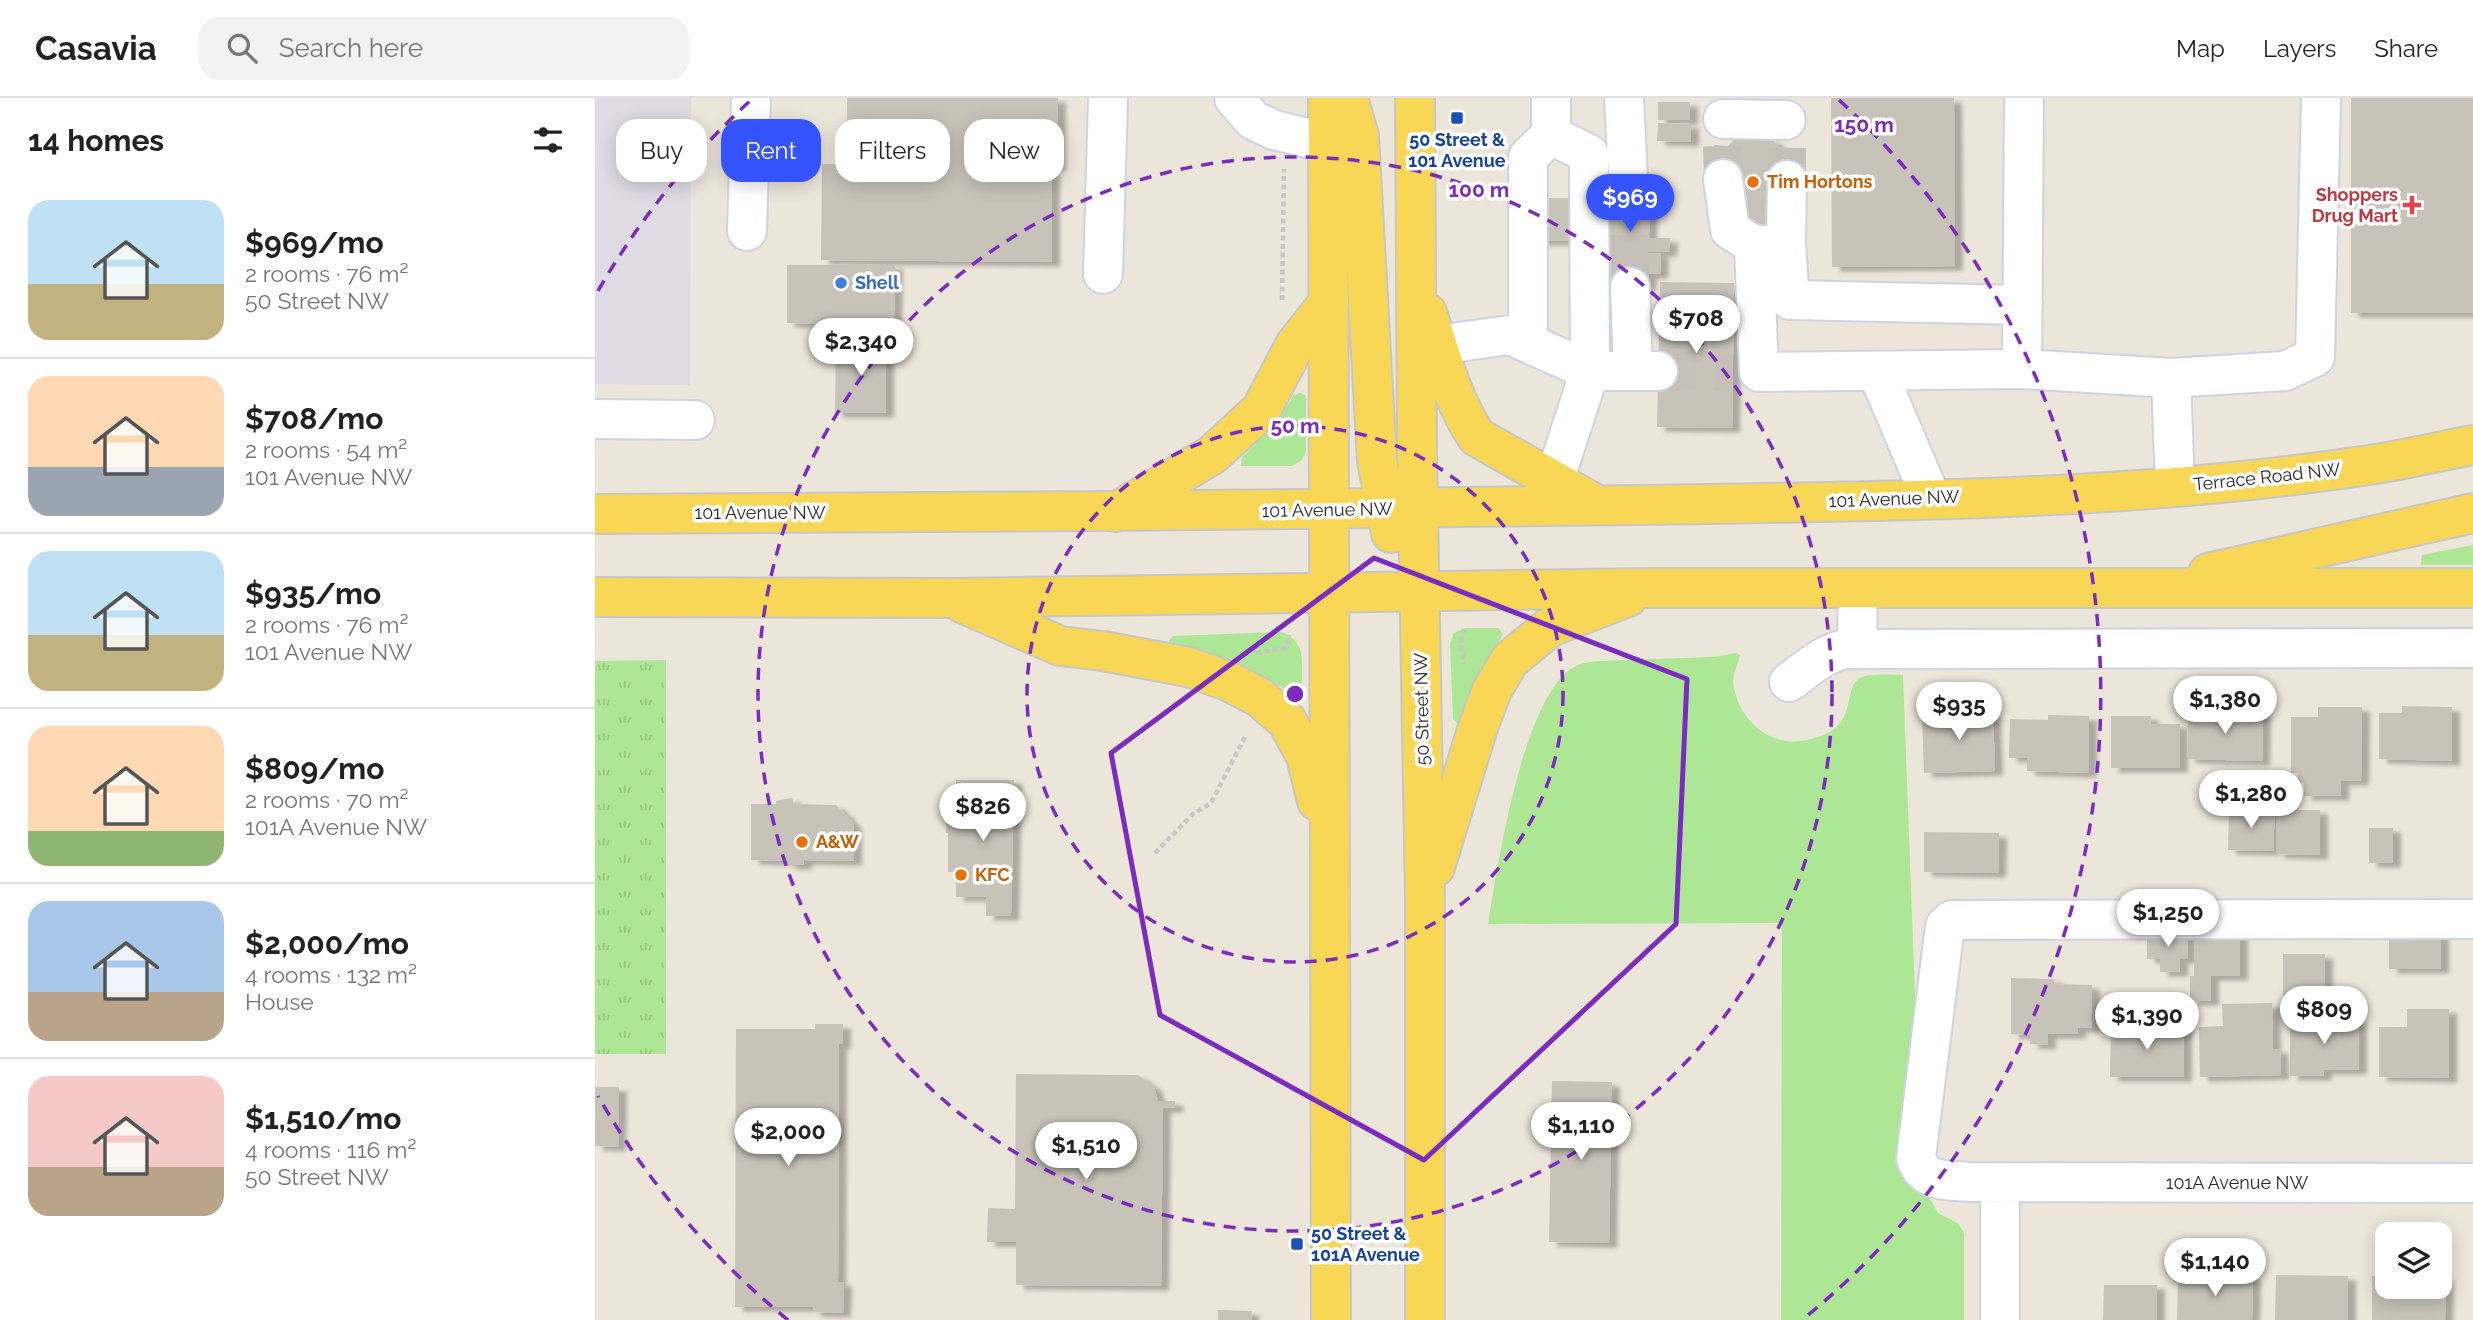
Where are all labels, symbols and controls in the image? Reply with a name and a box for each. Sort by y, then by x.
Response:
search box [199,17,689,80]
text: Casavia [35,29,157,68]
icon: search [223,29,261,67]
text: Search here [279,33,423,63]
text: Map [2176,34,2225,63]
text: Layers [2263,34,2336,63]
text: Share [2374,34,2438,63]
marker: 50 Street & 101 Avenue [1449,110,1465,126]
text: 150 m [1834,112,1894,137]
chip: Buy [616,119,707,182]
chip: Rent [721,119,821,182]
chip: Filters [835,119,950,182]
chip: New [964,119,1064,182]
icon: filters [529,121,567,159]
text: 14 homes [28,123,164,158]
place label: 50 Street & 101 Avenue [1408,129,1506,171]
place label: Tim Hortons [1767,171,1873,192]
pin: $969 [1589,174,1671,234]
marker: Tim Hortons [1745,174,1761,190]
text: 100 m [1449,177,1509,202]
text: $969 [1602,183,1658,210]
place label: Shoppers Drug Mart [2312,184,2398,226]
marker: Shoppers Drug Mart [2404,197,2420,213]
text: $969/mo [245,225,384,260]
icon: home [84,228,168,312]
text: 2 rooms · 76 m² [245,260,408,287]
place label: Shell [855,272,899,293]
marker: Shell [833,275,849,291]
text: 50 Street NW [245,287,389,314]
pin: $708 [1655,296,1737,355]
text: $708 [1668,304,1724,331]
pin: $2,340 [804,318,918,378]
text: $2,340 [825,327,897,354]
text: $708/mo [245,401,383,436]
icon: home [84,404,168,488]
text: 50 m [1270,413,1320,438]
text: 2 rooms · 54 m² [245,436,407,463]
street label: Terrace Road NW [2193,458,2341,495]
text: 101 Avenue NW [245,463,412,490]
street label: 101 Avenue NW [1828,486,1960,511]
street label: 101 Avenue NW [1261,498,1393,521]
street label: 101 Avenue NW [695,502,826,523]
text: $935/mo [245,576,381,611]
icon: home [84,579,168,663]
text: 2 rooms · 76 m² [245,611,408,638]
text: 101 Avenue NW [245,638,412,665]
street label: 50 Street NW [1410,652,1433,766]
pin: $1,380 [2168,676,2282,736]
centre of rings [1283,682,1307,706]
pin: $935 [1918,682,2000,742]
text: $1,380 [2189,685,2261,712]
text: $935 [1932,691,1986,718]
text: $809/mo [245,751,384,786]
icon: home [84,754,168,838]
pin: $1,280 [2194,770,2308,830]
text: $1,280 [2215,779,2287,806]
pin: $826 [942,784,1024,843]
text: 2 rooms · 70 m² [245,786,408,813]
text: $826 [955,792,1011,819]
text: 101A Avenue NW [245,813,427,840]
place label: A&W [816,831,859,852]
marker: A&W [794,834,810,850]
place label: KFC [975,864,1010,885]
marker: KFC [953,867,969,883]
pin: $1,250 [2111,890,2225,949]
text: $1,250 [2132,898,2204,925]
text: $2,000/mo [245,926,409,961]
icon: home [84,929,168,1013]
text: 4 rooms · 132 m² [245,961,417,988]
pin: $809 [2283,986,2365,1046]
text: House [245,988,314,1015]
pin: $1,390 [2090,992,2204,1052]
text: $809 [2296,995,2352,1022]
text: $1,390 [2111,1001,2183,1028]
text: $1,510/mo [245,1101,401,1136]
pin: $1,110 [1524,1102,1638,1162]
icon: home [84,1104,168,1188]
pin: $2,000 [731,1108,845,1168]
text: $1,110 [1547,1111,1615,1138]
text: $2,000 [750,1117,826,1144]
pin: $1,510 [1029,1122,1143,1182]
text: $1,510 [1051,1131,1121,1158]
text: 4 rooms · 116 m² [245,1136,416,1163]
text: 50 Street NW [245,1163,389,1190]
street label: 101A Avenue NW [2166,1172,2308,1193]
map controls [2375,1222,2452,1299]
button: layers [2375,1222,2452,1299]
place label: 50 Street & 101A Avenue [1311,1223,1420,1265]
marker: 50 Street & 101A Avenue [1289,1236,1305,1252]
pin: $1,140 [2158,1238,2272,1298]
text: $1,140 [2180,1247,2250,1274]

